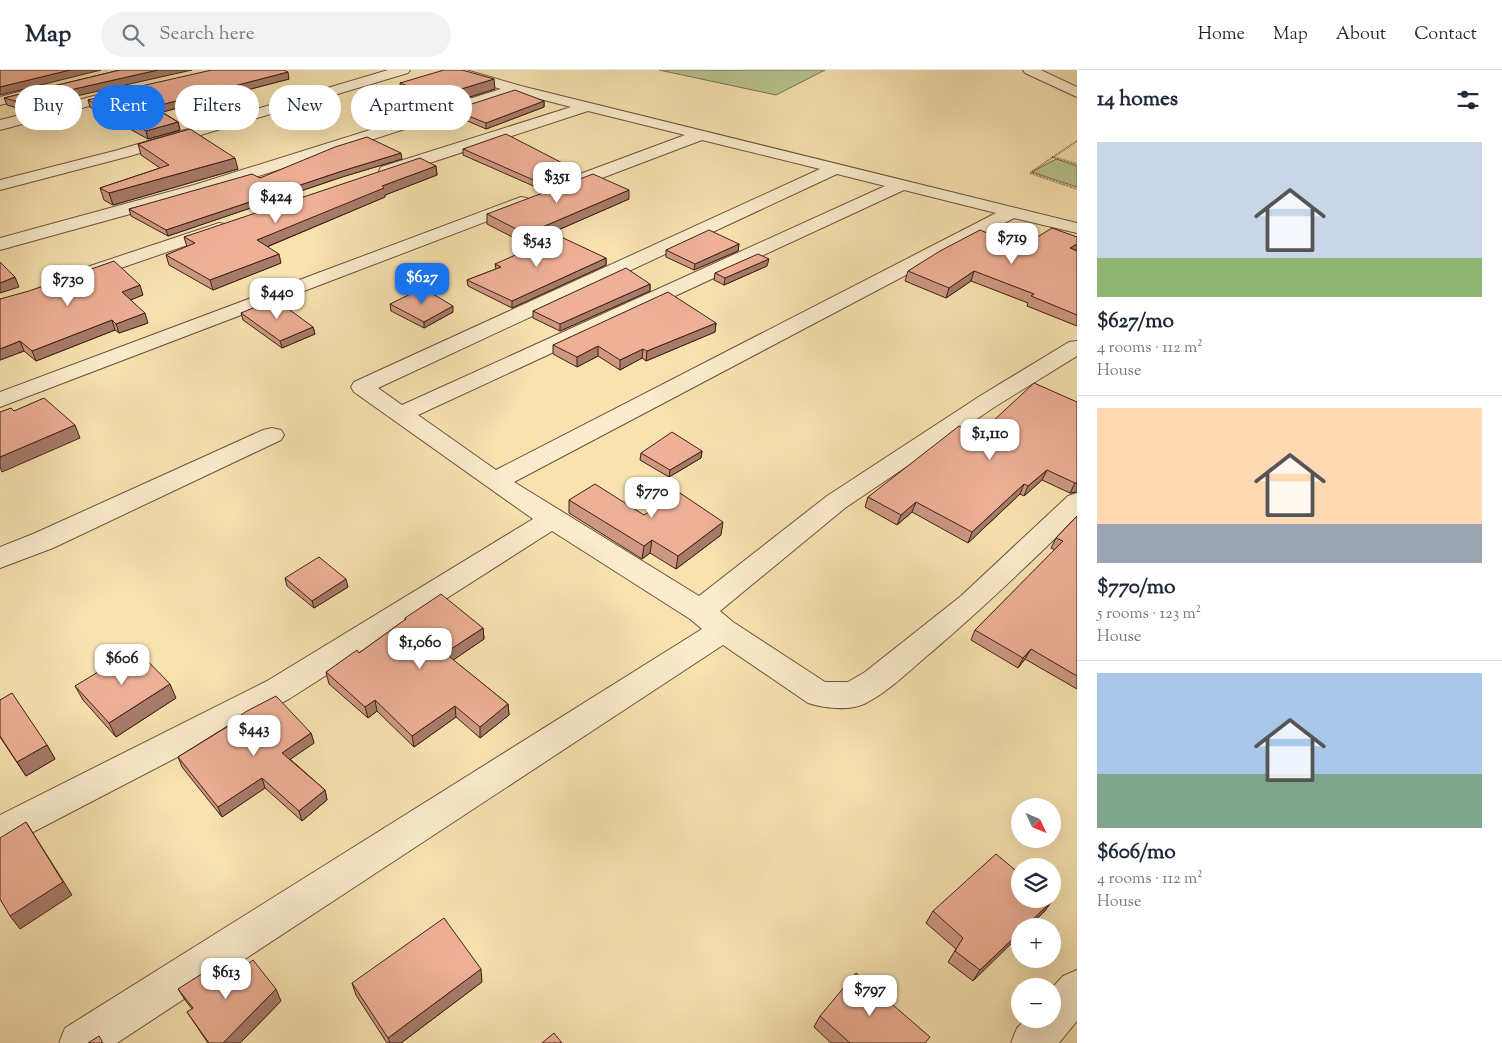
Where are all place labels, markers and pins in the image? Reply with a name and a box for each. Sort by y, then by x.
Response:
pin: $351 [527,162,587,204]
pin: $424 [246,182,306,224]
pin: $719 [982,222,1042,265]
pin: $543 [507,226,567,268]
pin: $627 [392,262,452,305]
pin: $730 [38,264,98,307]
pin: $440 [247,278,307,320]
pin: $1,110 [949,418,1031,461]
pin: $770 [622,476,682,519]
pin: $1,060 [379,628,461,670]
pin: $606 [92,644,152,686]
pin: $443 [224,714,284,757]
pin: $613 [196,958,256,1000]
pin: $797 [840,974,900,1017]

